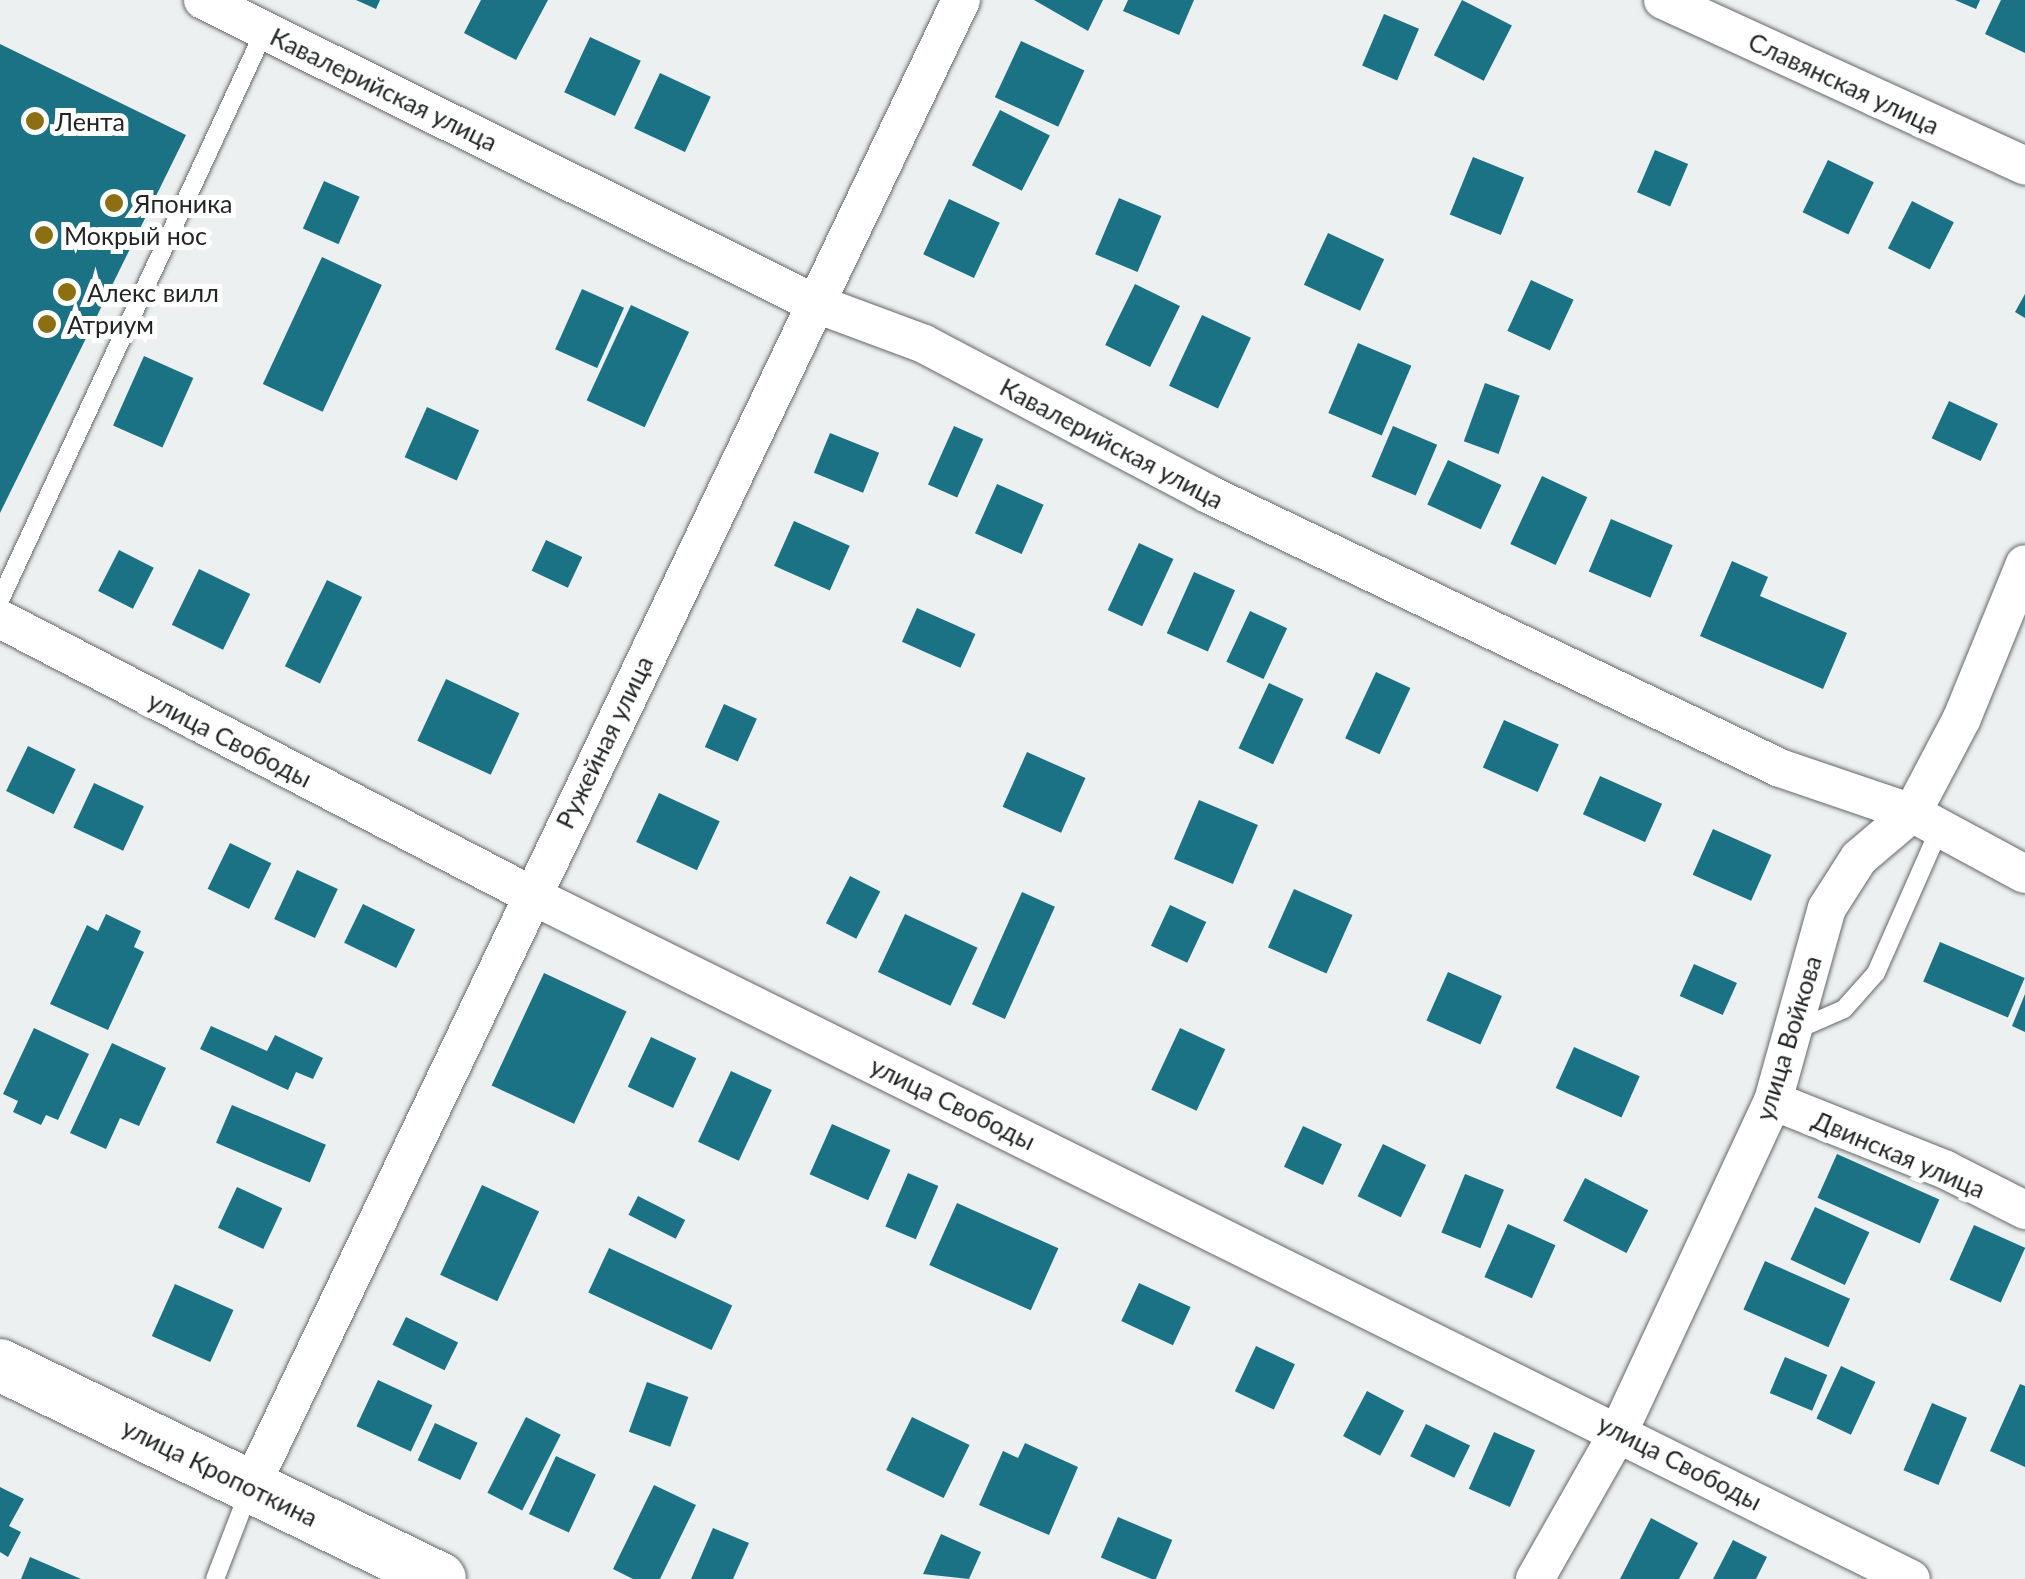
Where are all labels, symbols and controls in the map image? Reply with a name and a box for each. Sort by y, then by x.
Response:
street label: Кавалерийская улица [266,21,502,157]
street label: Славянская улица [1744,26,1944,140]
place label: Лента [55,106,125,136]
marker: Лента [24,110,46,132]
place label: Японика [134,188,233,218]
marker: Японика [103,192,125,214]
place label: Мокрый нос [64,220,207,250]
marker: Мокрый нос [33,224,55,246]
place label: Алекс вилл [87,277,219,307]
marker: Алекс вилл [56,281,78,303]
place label: Атриум [67,309,154,339]
marker: Атриум [36,313,58,335]
street label: Кавалерийская улица [995,371,1229,515]
street label: Ружейная улица [549,651,659,833]
street label: улица Свободы [143,685,317,793]
street label: улица Войкова [1749,952,1827,1124]
street label: улица Свободы [866,1050,1040,1156]
street label: Двинская улица [1808,1104,1990,1204]
street label: улица Свободы [1593,1408,1767,1516]
street label: улица Кропоткина [117,1412,323,1532]

